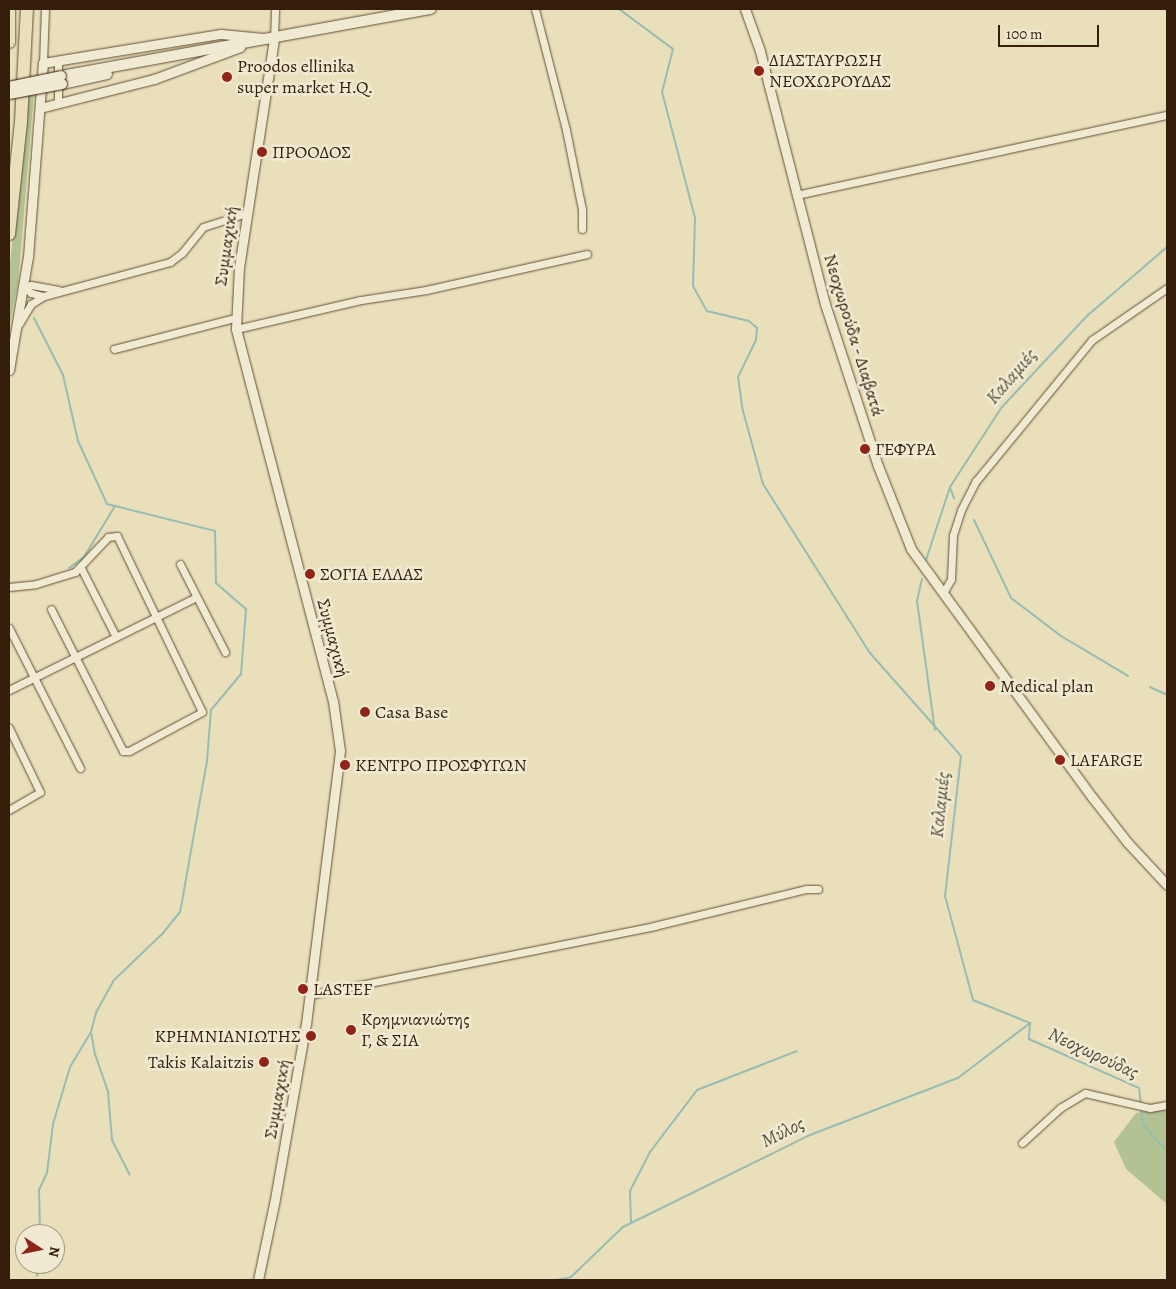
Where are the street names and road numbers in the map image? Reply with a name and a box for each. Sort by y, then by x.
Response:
street label: Συμμαχική [210,205,242,287]
street label: Νεοχωρούδα - Διαβατά [819,251,889,419]
street label: Συμμαχική [312,596,354,680]
street label: Συμμαχική [259,1058,295,1140]

